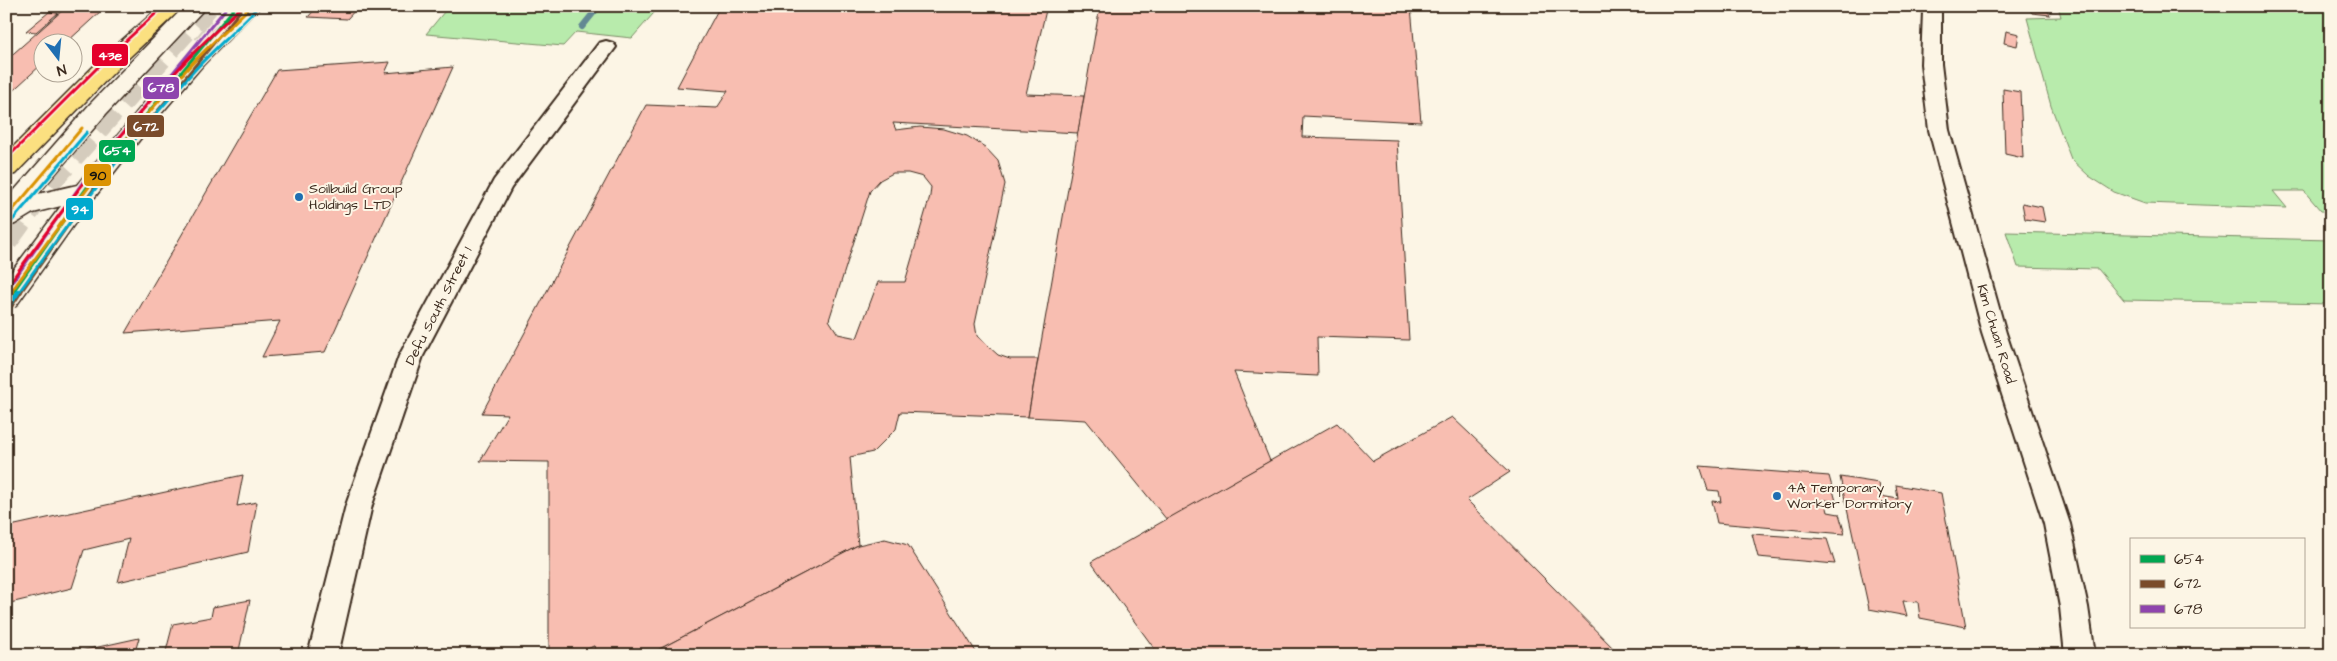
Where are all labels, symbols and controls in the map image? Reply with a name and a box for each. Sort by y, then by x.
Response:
north arrow [32,32,82,82]
line badge: 43e [91,43,129,67]
text: 43e [98,46,123,66]
text: N [54,59,68,80]
line badge: 678 [142,76,180,100]
text: 678 [148,78,174,98]
line badge: 672 [126,114,165,138]
text: 672 [133,117,160,137]
line badge: 654 [98,139,136,163]
text: 654 [103,141,132,161]
line badge: 90 [83,163,112,187]
text: 90 [90,166,107,186]
place label: Soilbuild Group Holdings LTD [309,179,403,215]
marker: Soilbuild Group Holdings LTD [293,191,305,203]
line badge: 94 [65,197,94,221]
text: 94 [71,200,89,220]
street label: Defu South Street 1 [400,243,478,369]
street label: Kim Chuan Road [1971,282,2021,386]
place label: 4A Temporary Worker Dormitory [1787,478,1912,514]
marker: 4A Temporary Worker Dormitory [1771,490,1783,502]
legend [2130,538,2304,628]
text: 654 [2174,549,2204,570]
text: 672 [2174,573,2202,594]
text: 678 [2174,599,2203,620]

